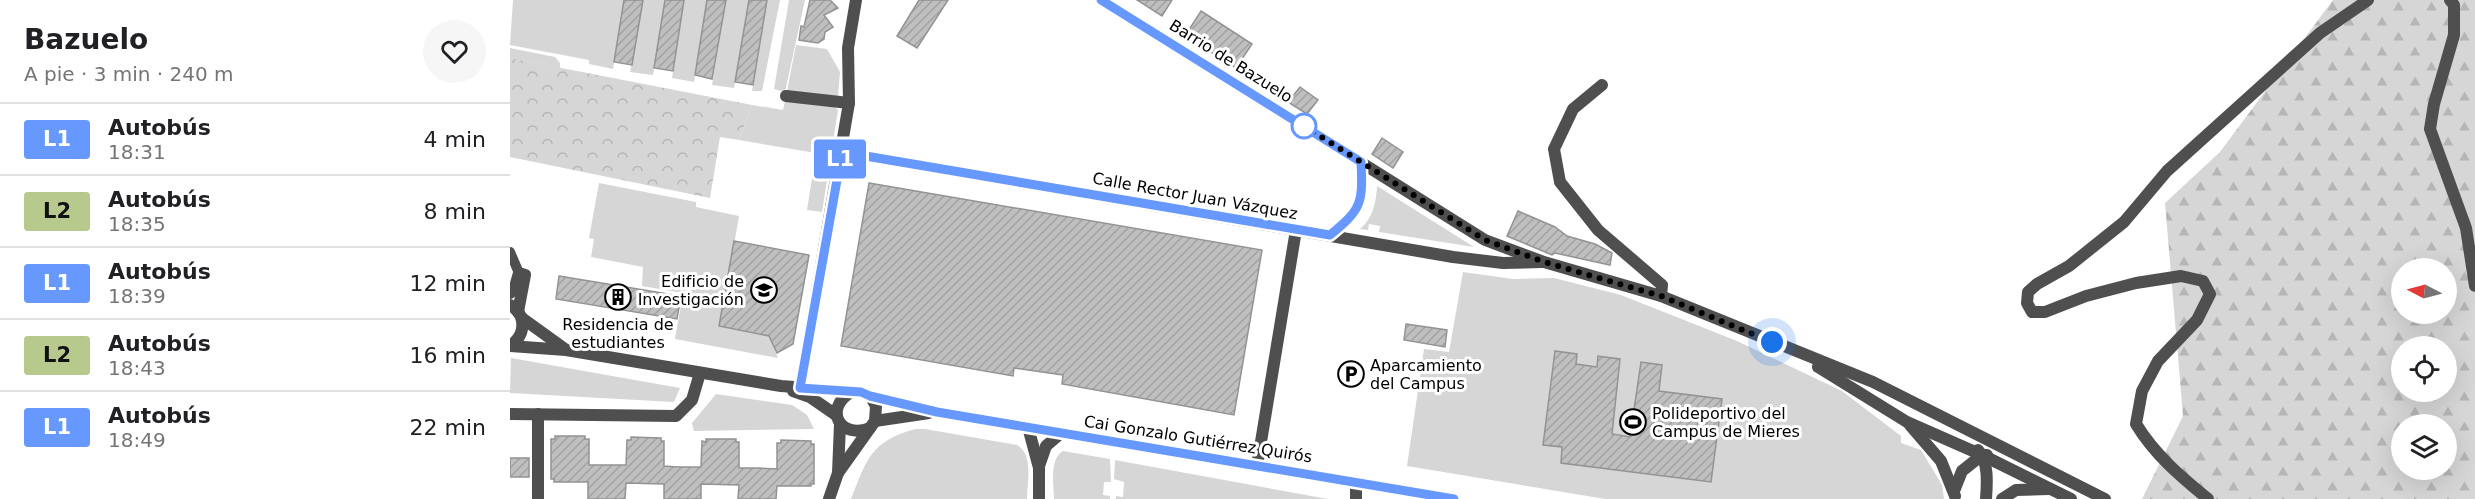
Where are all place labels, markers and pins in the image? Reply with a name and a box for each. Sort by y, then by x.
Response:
unlabelled marker [1291,113,1317,139]
place label: Edificio de Investigación [638,272,744,309]
school or university icon: Edificio de Investigación [749,275,779,305]
building icon: Residencia de estudiantes [603,282,633,312]
place label: Residencia de estudiantes [562,315,674,352]
place label: Aparcamiento del Campus [1370,356,1482,393]
parking icon: Aparcamiento del Campus [1336,359,1366,389]
place label: Polideportivo del Campus de Mieres [1652,404,1800,441]
sports icon: Polideportivo del Campus de Mieres [1618,407,1648,437]

